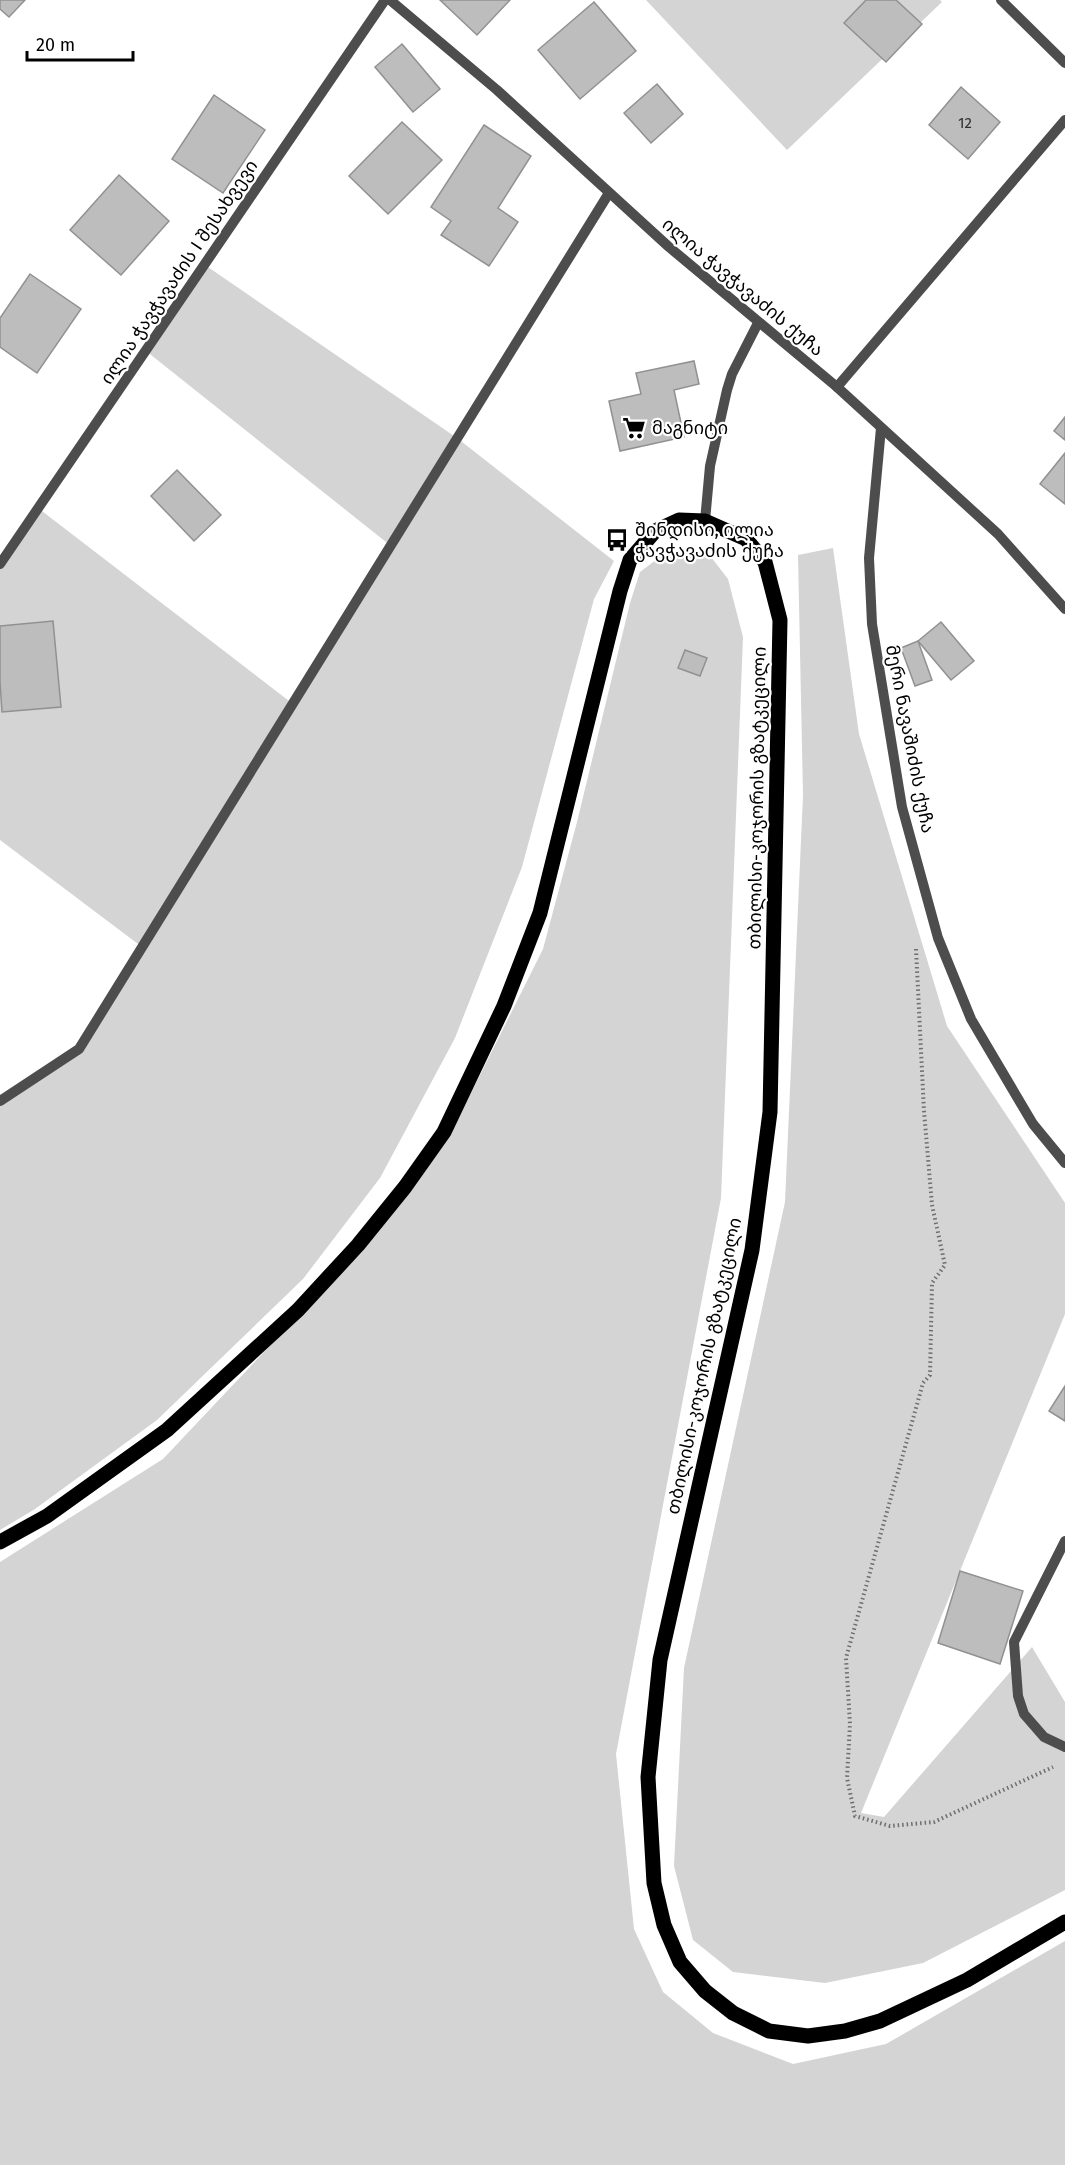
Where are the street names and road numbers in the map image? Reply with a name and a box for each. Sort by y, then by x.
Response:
street label: ილია ჭავჭავაძის I შესახვევი [96,156,262,388]
street label: ილია ჭავჭავაძის ქუჩა [658,213,828,361]
street label: მერი ნავაშიძის ქუჩა [881,643,939,835]
street label: თბილისი-კოჯორის გზატკეცილი [743,646,771,950]
street label: თბილისი-კოჯორის გზატკეცილი [662,1216,746,1516]

